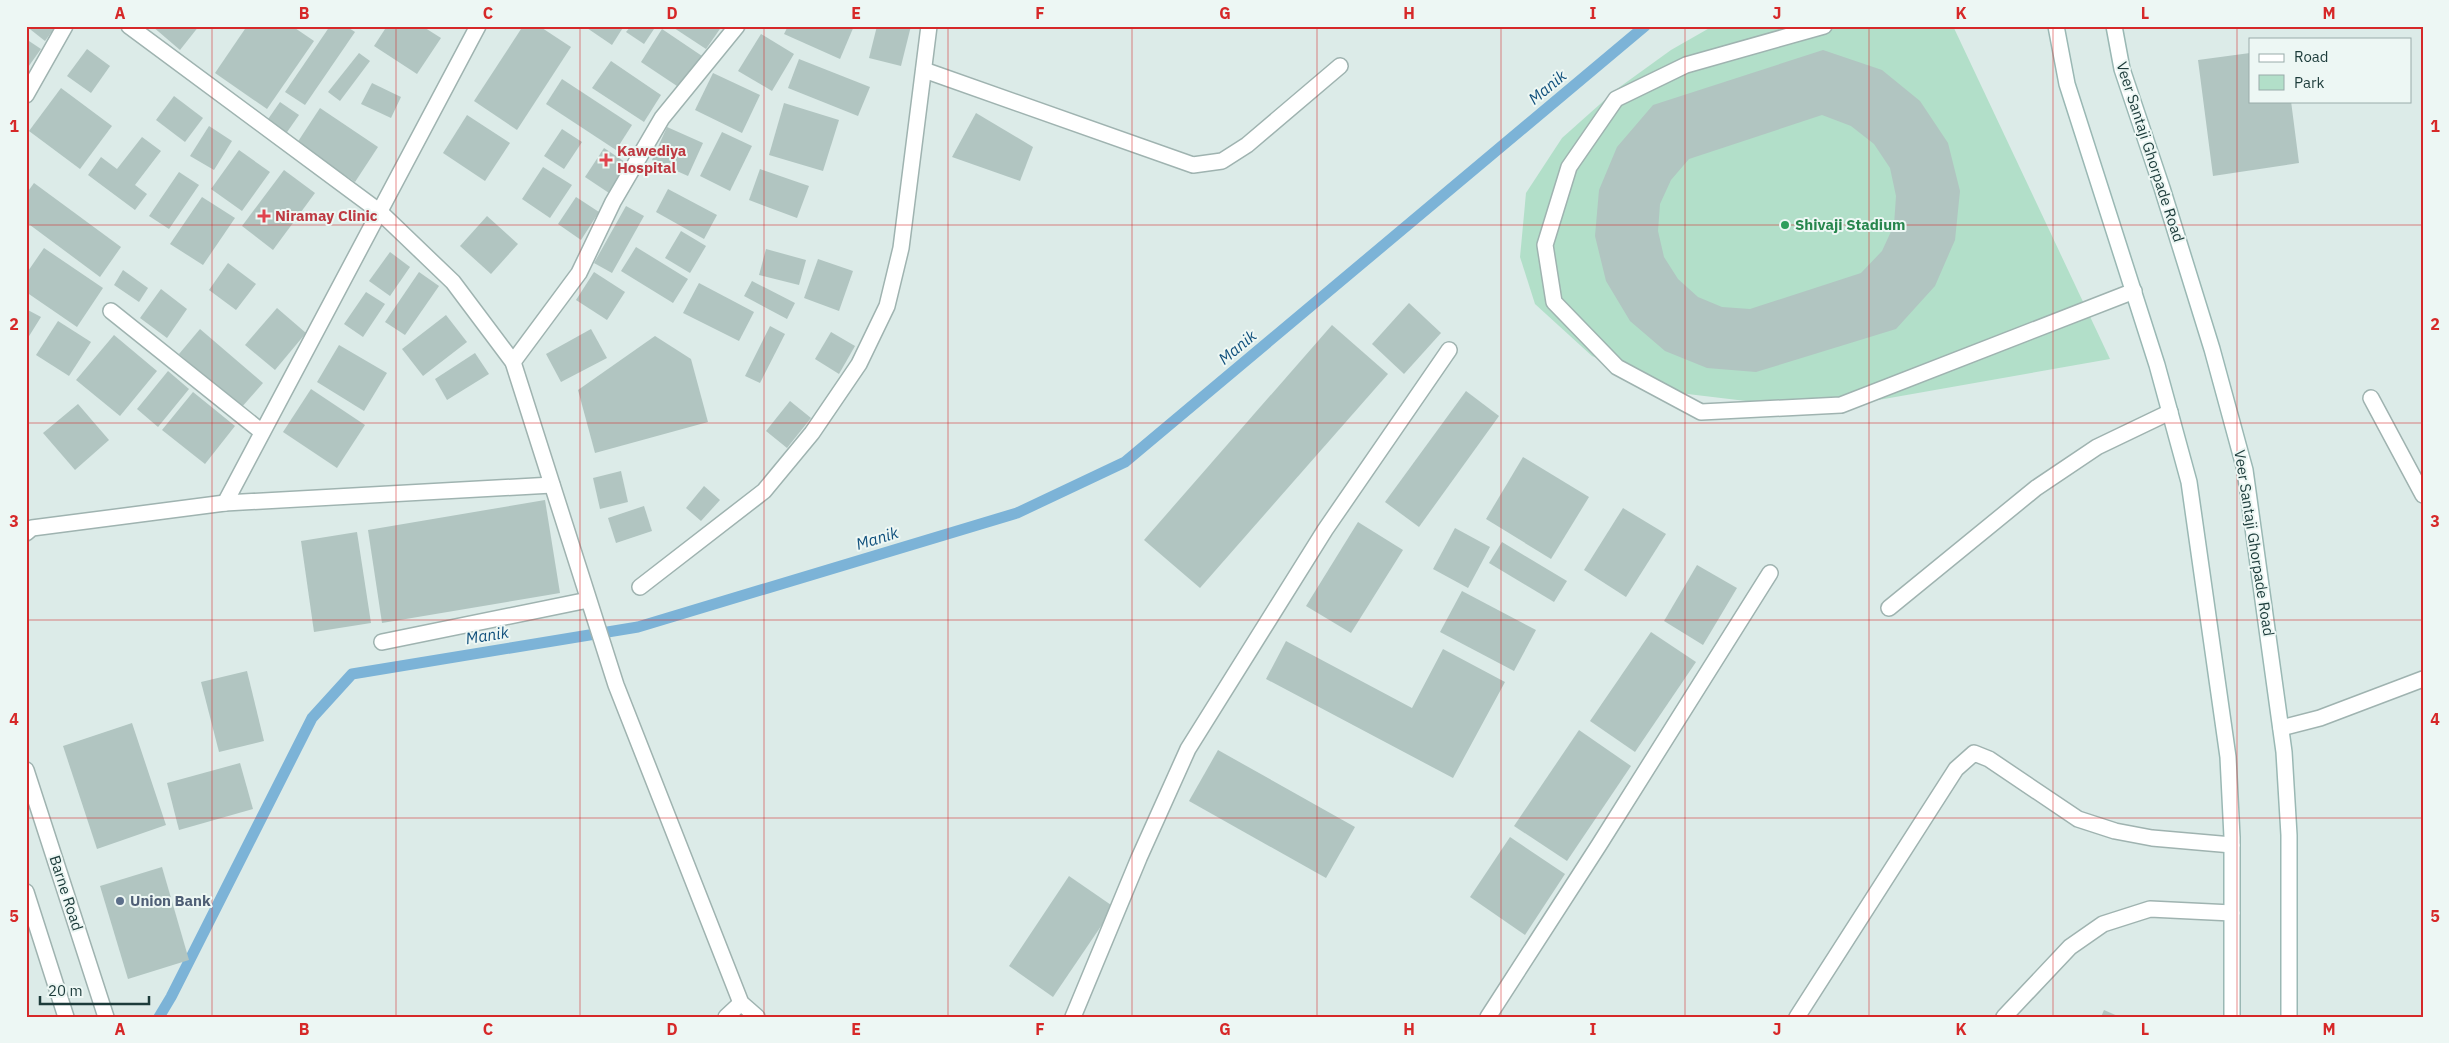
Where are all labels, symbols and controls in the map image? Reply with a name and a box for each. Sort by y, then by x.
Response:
text: A [115,3,126,23]
text: B [299,3,310,23]
text: C [483,3,493,23]
text: D [666,3,678,23]
text: E [851,3,861,23]
text: F [1035,3,1045,23]
text: G [1219,3,1231,23]
text: H [1403,3,1415,23]
text: I [1590,3,1597,23]
text: J [1773,3,1781,23]
text: K [1955,3,1967,23]
text: L [2141,3,2149,23]
text: M [2322,3,2336,23]
legend [2249,38,2412,102]
text: Road [2294,47,2329,66]
street label: Veer Santaji Ghorpade Road [2112,59,2189,244]
water label: Manik [1524,65,1571,109]
text: Park [2294,73,2324,92]
text: 1 [9,116,19,136]
text: 1 [2430,116,2440,136]
place label: Kawediya Hospital [617,141,687,177]
marker: Kawediya Hospital [599,153,613,167]
place label: Niramay Clinic [275,206,378,225]
marker: Niramay Clinic [257,209,271,223]
place label: Shivaji Stadium [1795,215,1906,234]
marker: Shivaji Stadium [1779,219,1791,231]
text: 2 [9,314,19,334]
text: 2 [2430,314,2440,334]
water label: Manik [1214,325,1261,369]
street label: Veer Santaji Ghorpade Road [2230,448,2279,637]
text: 3 [9,511,19,531]
text: 3 [2430,511,2440,531]
water label: Manik [853,522,901,554]
water label: Manik [464,622,511,648]
text: 4 [9,709,19,729]
text: 4 [2430,709,2440,729]
street label: Barne Road [45,853,88,933]
place label: Union Bank [130,891,211,910]
marker: Union Bank [114,895,126,907]
text: 5 [9,906,19,926]
text: 5 [2430,906,2440,926]
scale bar [40,973,149,1005]
text: 20 m [48,981,83,1000]
text: A [115,1019,126,1039]
text: B [299,1019,310,1039]
text: C [483,1019,493,1039]
text: D [666,1019,678,1039]
text: E [851,1019,861,1039]
text: F [1035,1019,1045,1039]
text: G [1219,1019,1231,1039]
text: H [1403,1019,1415,1039]
text: I [1590,1019,1597,1039]
text: J [1773,1019,1781,1039]
text: K [1955,1019,1967,1039]
text: L [2141,1019,2149,1039]
text: M [2322,1019,2336,1039]

